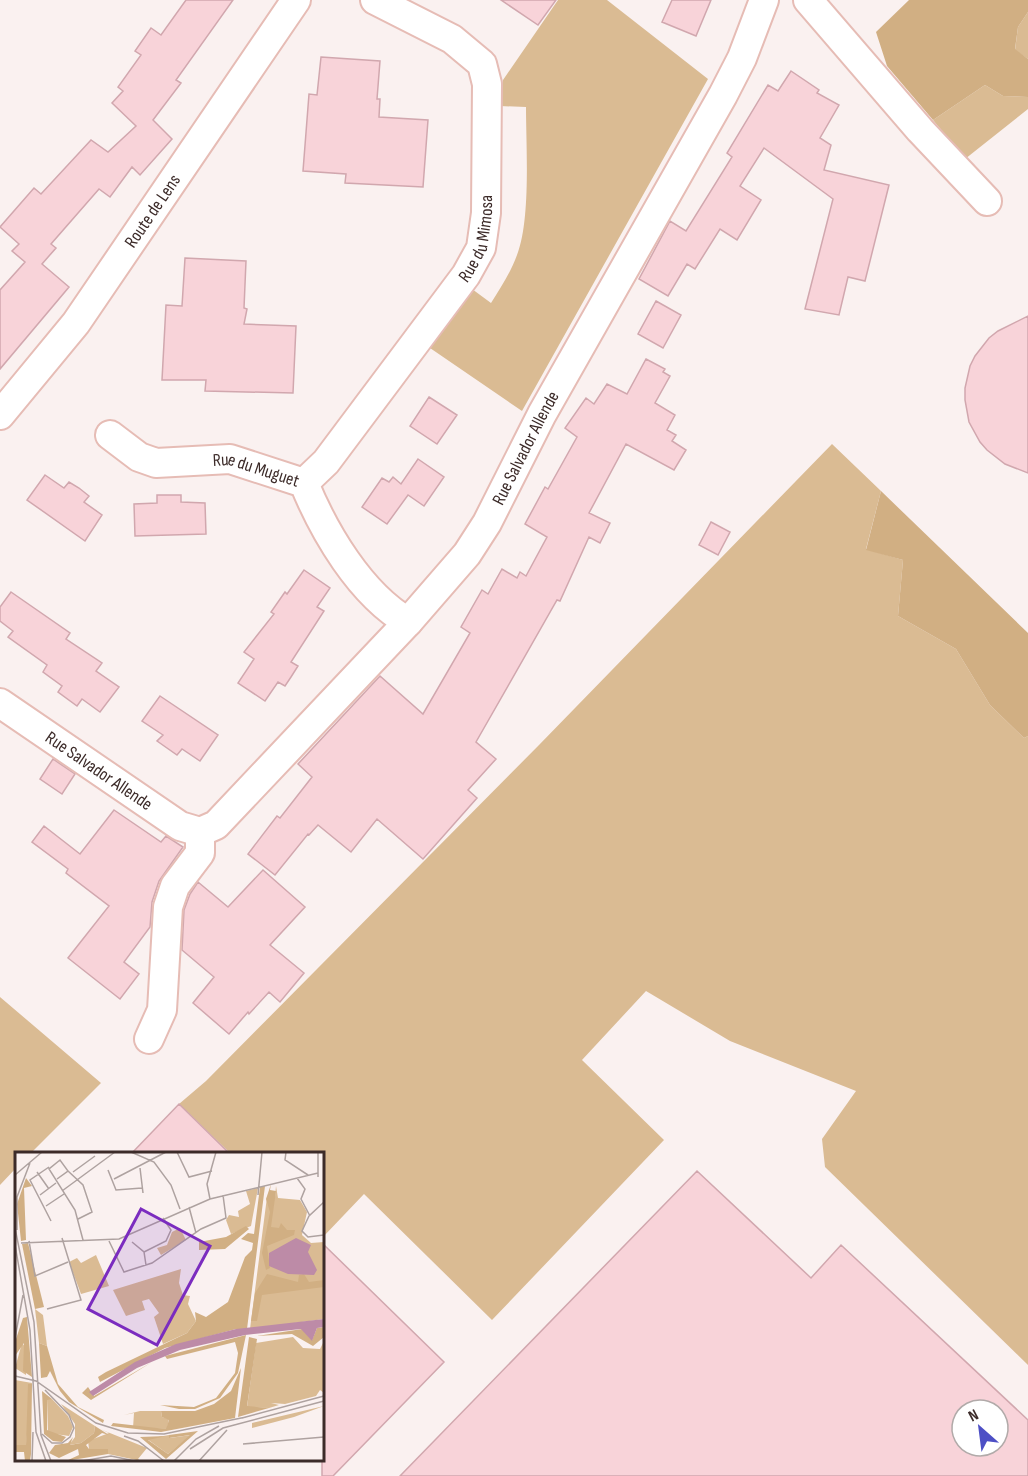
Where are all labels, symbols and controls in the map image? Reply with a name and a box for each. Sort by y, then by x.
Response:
street label: Route de Lens [120,170,185,252]
street label: Rue du Mimosa [454,195,497,287]
street label: Rue Salvador Allende [488,388,564,509]
street label: Rue du Muguet [212,449,302,492]
street label: Rue Salvador Allende [41,727,156,815]
inset map [15,1152,324,1461]
north arrow [950,1398,1010,1458]
text: N [965,1406,982,1426]

